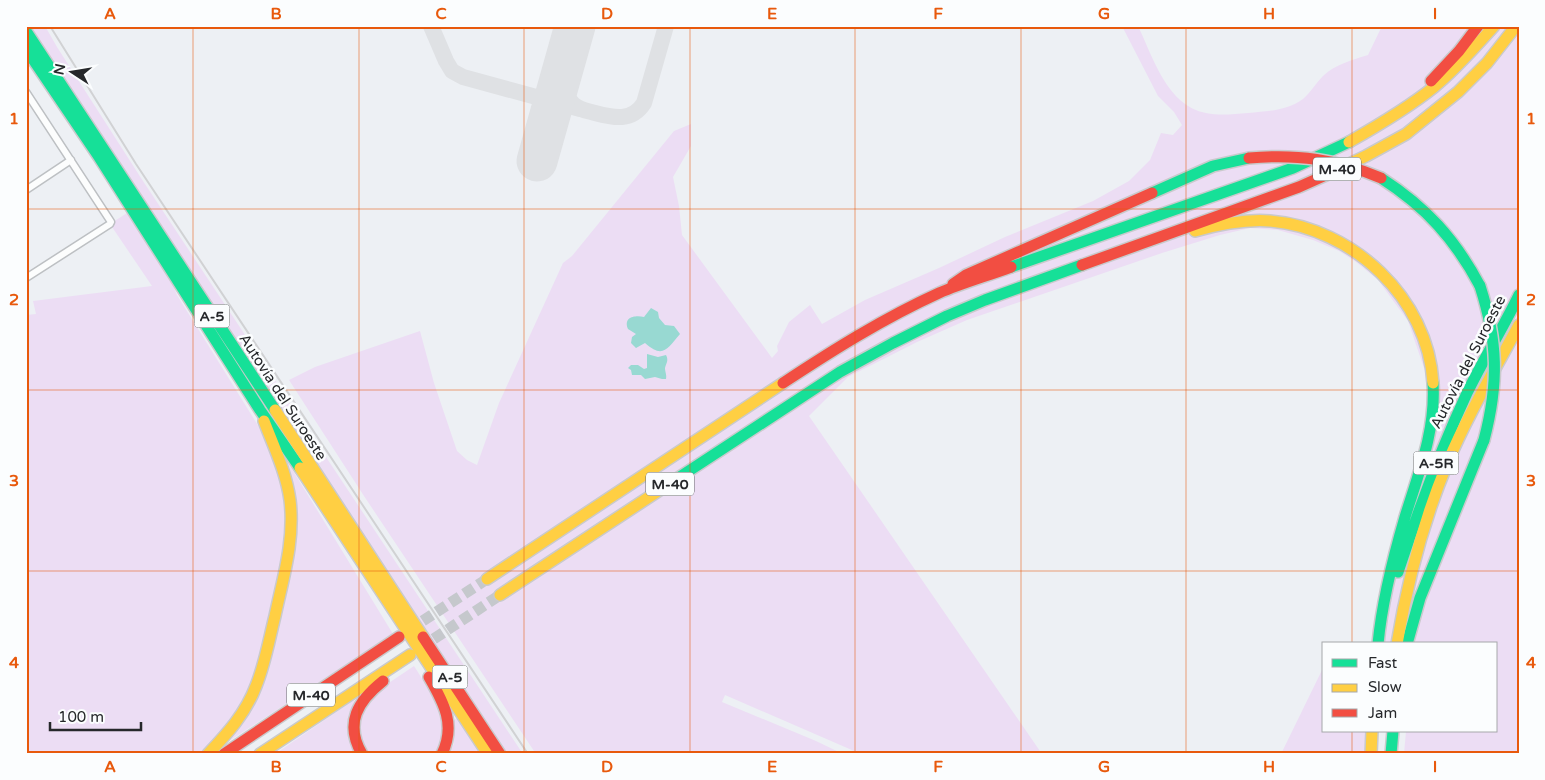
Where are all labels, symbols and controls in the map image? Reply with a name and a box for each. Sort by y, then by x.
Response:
text: A [104,4,116,24]
text: B [270,4,282,24]
text: C [435,4,447,24]
text: D [601,4,613,24]
text: E [767,4,777,24]
text: F [933,4,943,24]
text: G [1098,4,1110,24]
text: H [1263,4,1275,24]
text: I [1433,4,1437,24]
north arrow [48,48,98,98]
text: N [50,62,69,77]
text: 1 [9,109,19,129]
text: 1 [1526,109,1536,129]
road number: M-40 [1313,157,1361,180]
text: 2 [9,290,19,310]
text: 2 [1526,290,1536,310]
street label: Autovía del Suroeste [1427,292,1509,432]
road number: A-5 [194,304,230,328]
street label: Autovía del Suroeste [235,330,331,464]
road number: A-5R [1414,452,1458,474]
text: 3 [9,471,19,491]
text: 3 [1526,471,1536,491]
road number: M-40 [646,472,694,496]
legend [1322,642,1498,732]
text: 4 [9,653,19,673]
text: 4 [1526,653,1536,673]
text: Fast [1368,654,1398,672]
road number: A-5 [432,666,468,689]
text: Slow [1368,678,1402,696]
road number: M-40 [287,684,335,706]
scale bar [50,700,141,732]
text: Jam [1368,704,1397,722]
text: 100 m [58,708,104,726]
text: A [104,757,116,777]
text: B [270,757,282,777]
text: C [435,757,447,777]
text: D [601,757,613,777]
text: E [767,757,777,777]
text: F [933,757,943,777]
text: G [1098,757,1110,777]
text: H [1263,757,1275,777]
text: I [1433,757,1437,777]

